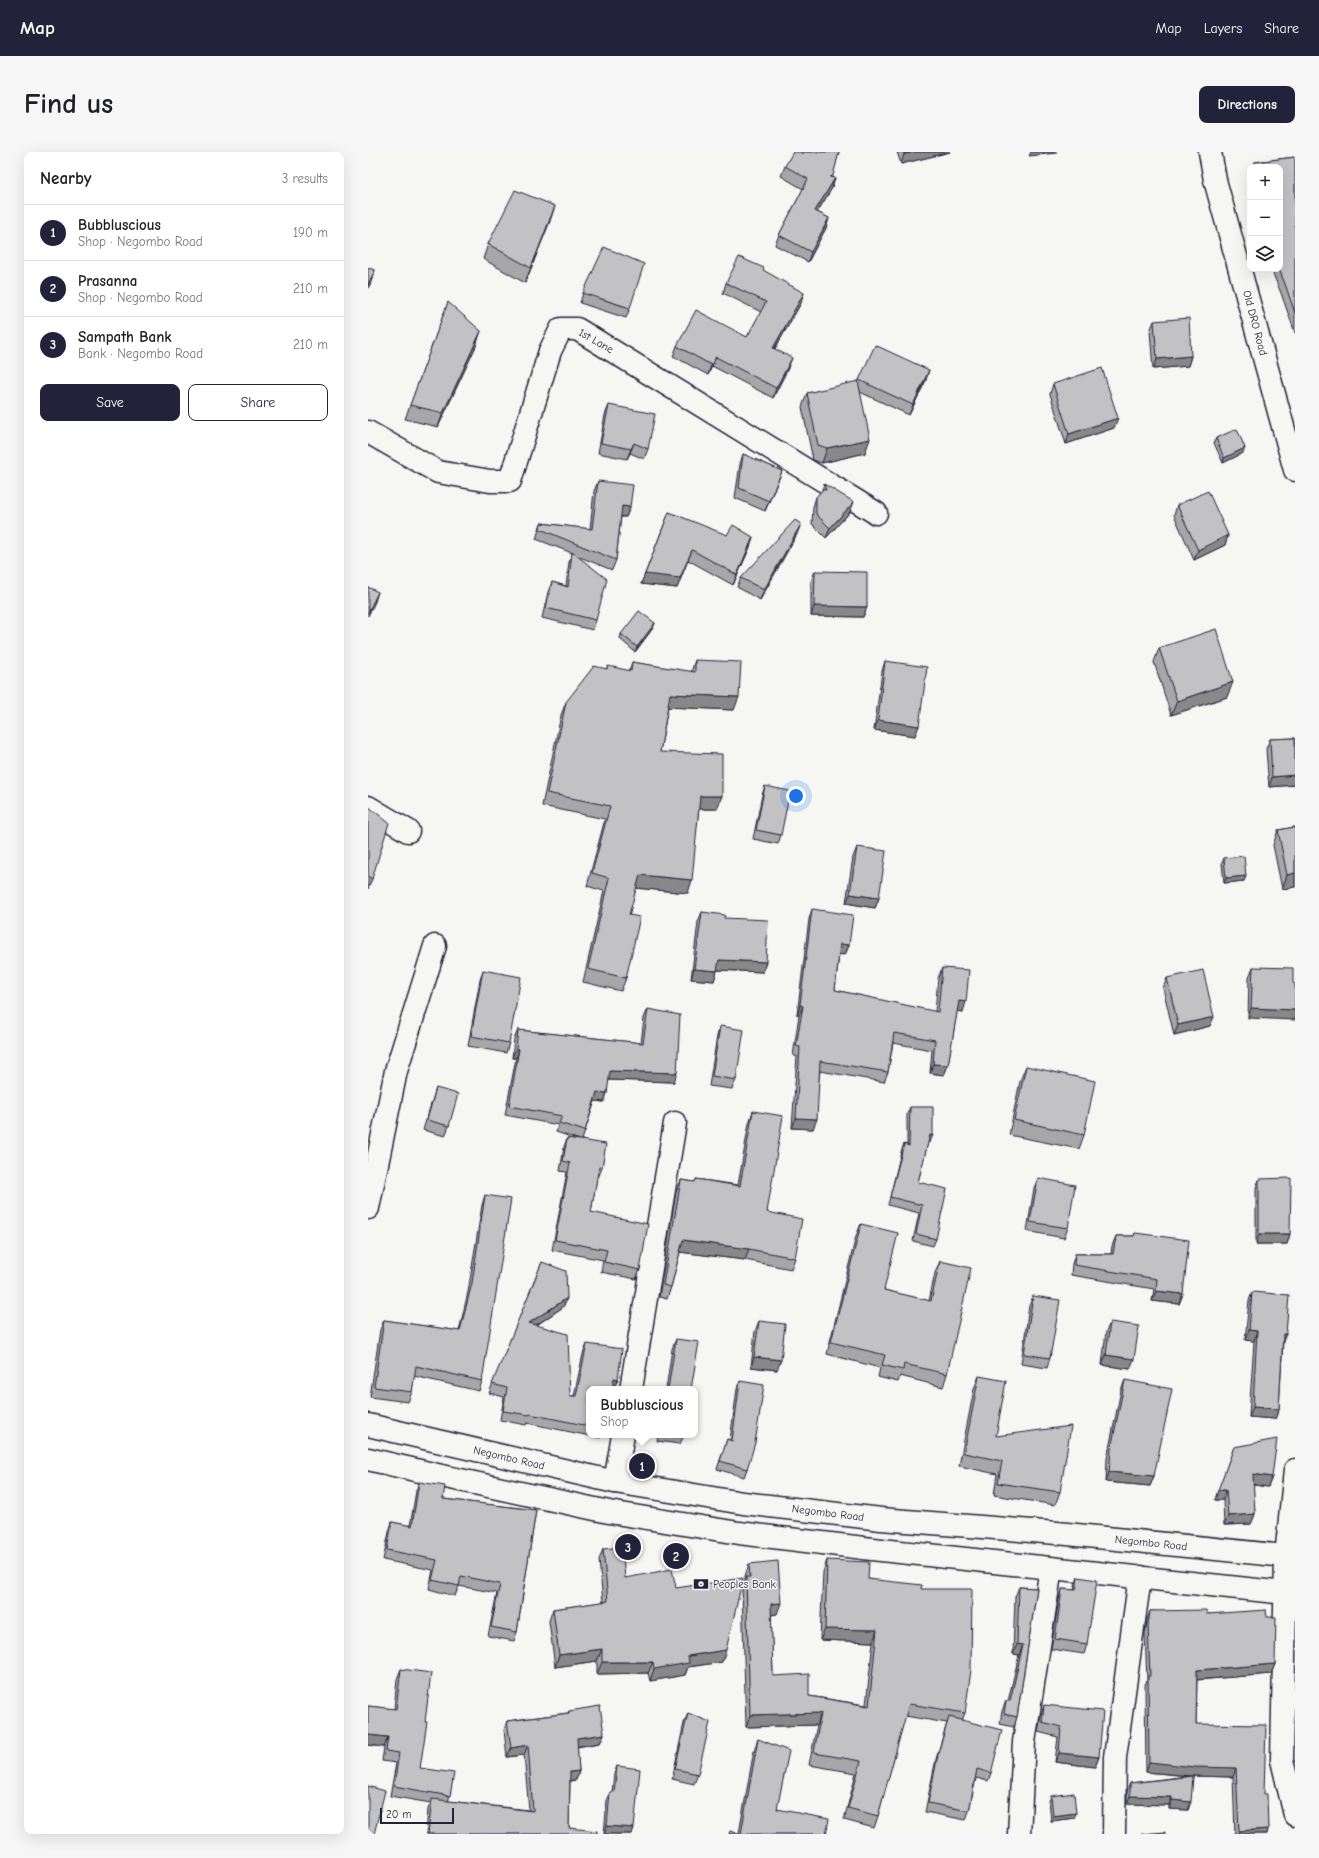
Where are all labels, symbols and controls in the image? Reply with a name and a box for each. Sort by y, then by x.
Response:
text: Map [20,17,55,39]
text: Map [1155,20,1182,37]
text: Layers [1204,20,1242,37]
text: Share [1264,20,1299,37]
button: Directions [1199,86,1295,123]
text: Find us [24,88,113,120]
map controls [1247,164,1283,272]
button: + [1247,164,1283,200]
text: Nearby [40,169,91,188]
text: 3 results [282,171,328,186]
button: − [1247,200,1283,236]
text: Bubbluscious [78,216,161,234]
text: 1 [50,225,56,240]
text: 190 m [293,225,328,240]
text: Shop · Negombo Road [78,234,203,249]
button: layers [1247,236,1283,272]
text: Prasanna [78,272,137,290]
text: 2 [50,281,56,296]
text: 210 m [293,281,328,296]
street label: Old DRO Road [1240,289,1270,357]
text: Shop · Negombo Road [78,290,203,305]
street label: 1st Lane [576,326,616,356]
text: Sampath Bank [78,328,172,346]
text: 3 [50,337,56,352]
text: 210 m [293,337,328,352]
text: Bank · Negombo Road [78,346,203,361]
button: Save [40,384,180,421]
button: Share [188,384,328,421]
your location [786,786,806,806]
popup [586,1386,698,1438]
text: Bubbluscious [601,1396,683,1414]
text: Shop [601,1414,628,1429]
street label: Negombo Road [472,1443,546,1473]
pin: 1 [629,1451,655,1481]
street label: Negombo Road [791,1502,865,1524]
pin: 3 [615,1532,641,1562]
street label: Negombo Road [1114,1533,1188,1553]
pin: 2 [663,1541,689,1571]
bank icon: Peoples Bank [692,1575,710,1593]
place label: Peoples Bank [713,1578,777,1591]
scale bar [380,1806,454,1825]
text: 20 m [386,1808,411,1821]

